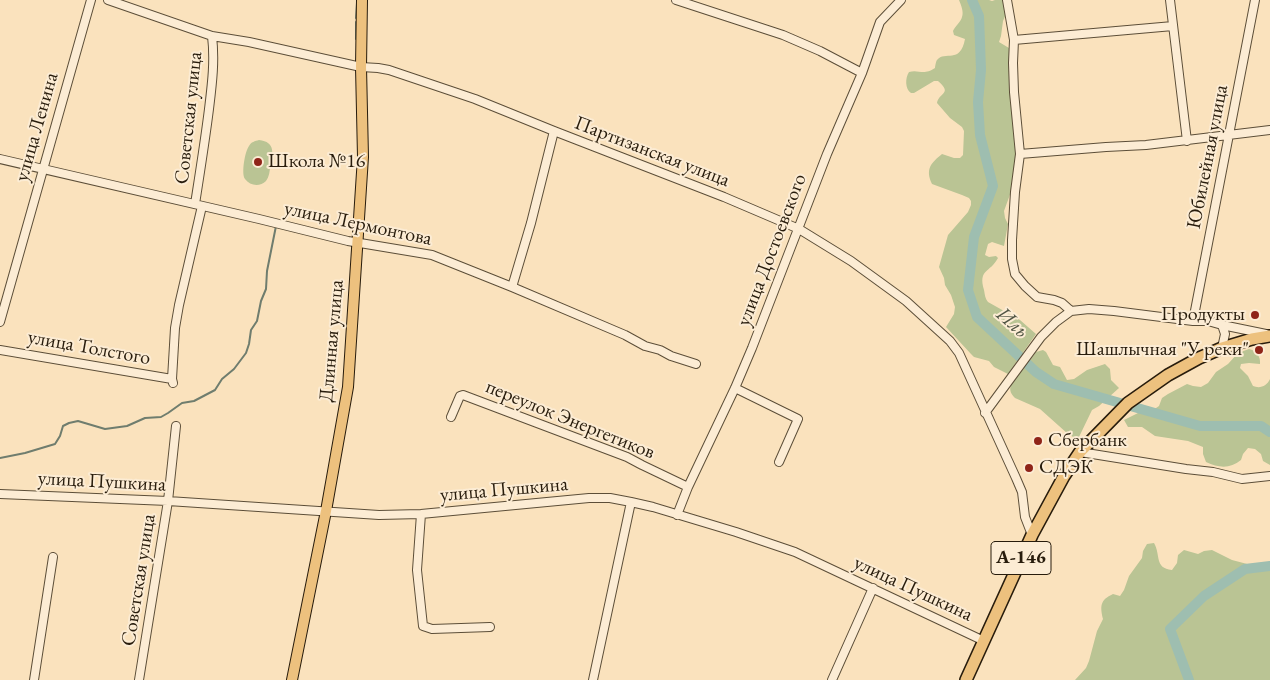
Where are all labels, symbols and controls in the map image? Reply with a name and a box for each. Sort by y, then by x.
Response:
street label: Советская улица [170,50,208,186]
street label: улица Ленина [10,70,64,184]
street label: Юбилейная улица [1182,83,1234,231]
street label: Партизанская улица [571,111,733,193]
place label: Школа №16 [268,150,365,174]
marker: Школа №16 [252,156,264,168]
street label: улица Достоевского [732,170,812,330]
street label: улица Лермонтова [282,197,434,251]
street label: Длинная улица [315,279,349,403]
water label: Иль [991,302,1033,344]
place label: Продукты [1161,303,1245,327]
marker: Продукты [1249,309,1261,321]
street label: улица Толстого [26,325,152,371]
place label: Шашлычная "У реки" [1076,338,1249,362]
marker: Шашлычная "У реки" [1253,344,1265,356]
street label: переулок Энергетиков [482,375,658,465]
place label: Сбербанк [1048,429,1127,453]
marker: Сбербанк [1032,435,1044,447]
place label: СДЭК [1039,456,1094,480]
marker: СДЭК [1023,462,1035,474]
street label: улица Пушкина [37,467,167,497]
street label: улица Пушкина [439,472,569,508]
street label: Советская улица [117,512,161,648]
road number: А-146 [991,542,1051,574]
street label: улица Пушкина [850,551,976,627]

